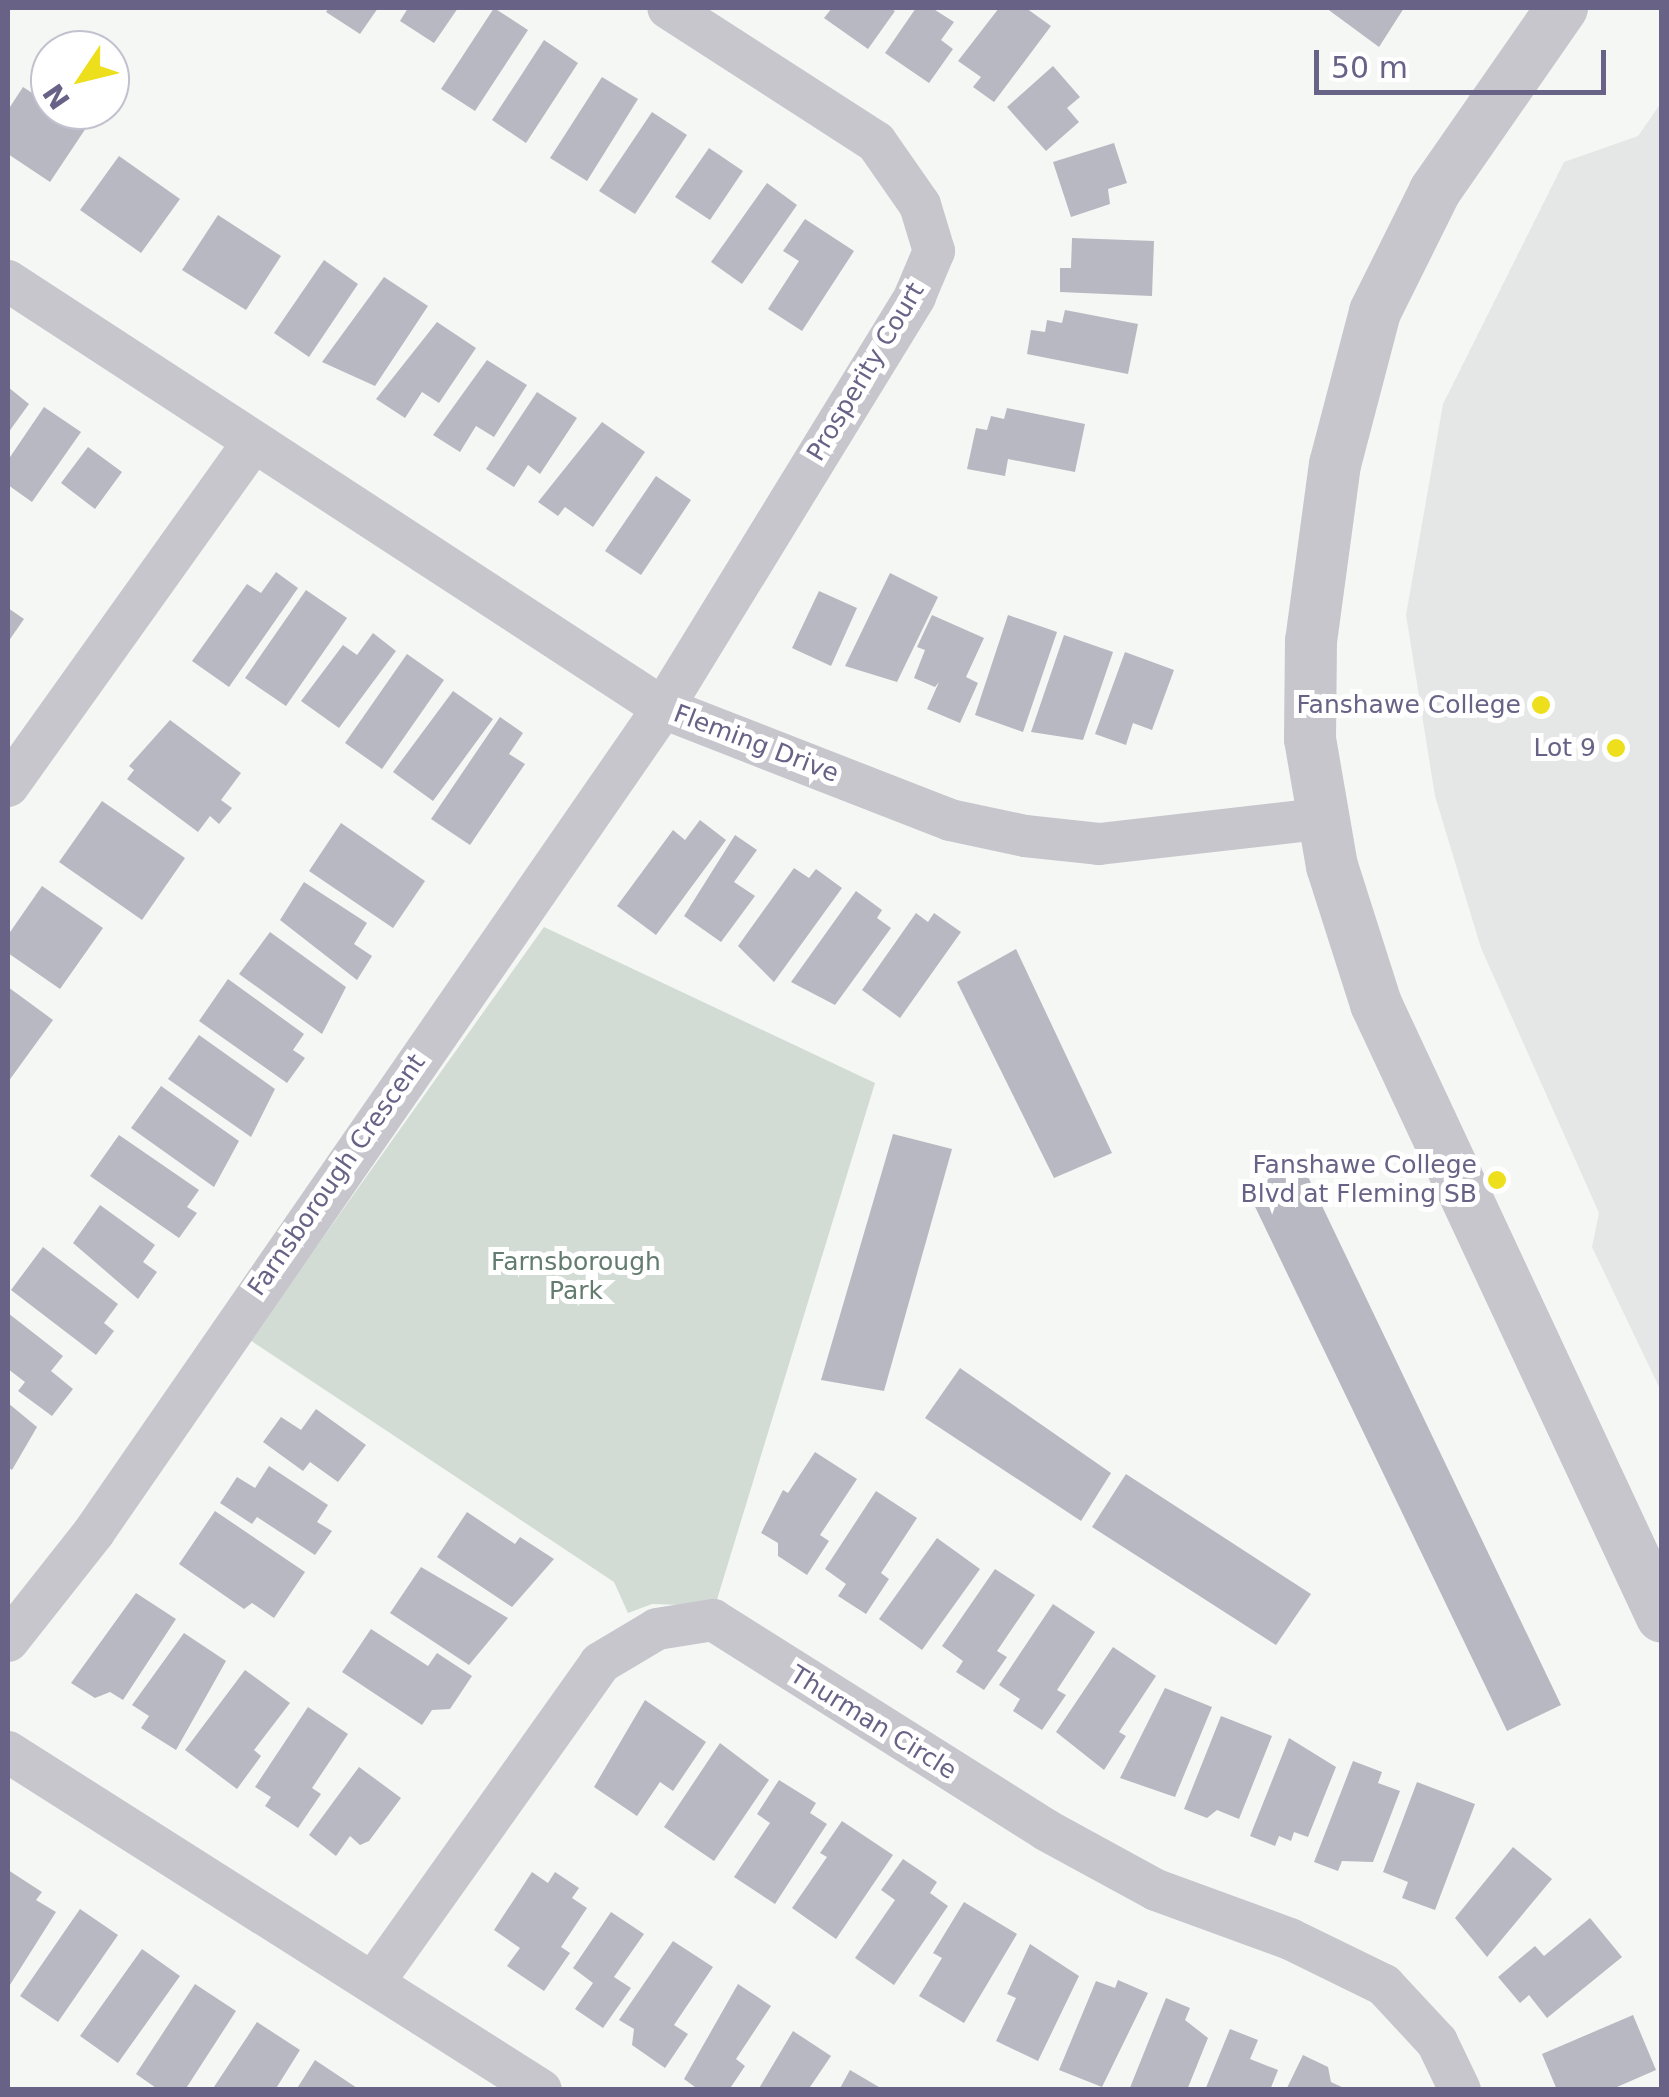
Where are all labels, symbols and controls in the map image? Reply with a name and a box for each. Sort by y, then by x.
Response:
north arrow [30,30,130,130]
scale bar [1319,30,1612,92]
text: 50 m [1331,50,1408,85]
text: N [36,77,77,115]
street label: Prosperity Court [801,278,931,466]
place label: Fanshawe College [1297,690,1521,720]
marker: Fanshawe College [1530,694,1552,716]
street label: Fleming Drive [669,699,843,789]
place label: Lot 9 [1534,733,1596,763]
marker: Lot 9 [1605,737,1627,759]
street label: Farnsborough Crescent [242,1048,432,1302]
place label: Fanshawe College Blvd at Fleming SB [1241,1151,1477,1210]
marker: Fanshawe College Blvd at Fleming SB [1486,1169,1508,1191]
park label: Farnsborough Park [491,1248,661,1307]
street label: Thurman Circle [784,1660,962,1786]

